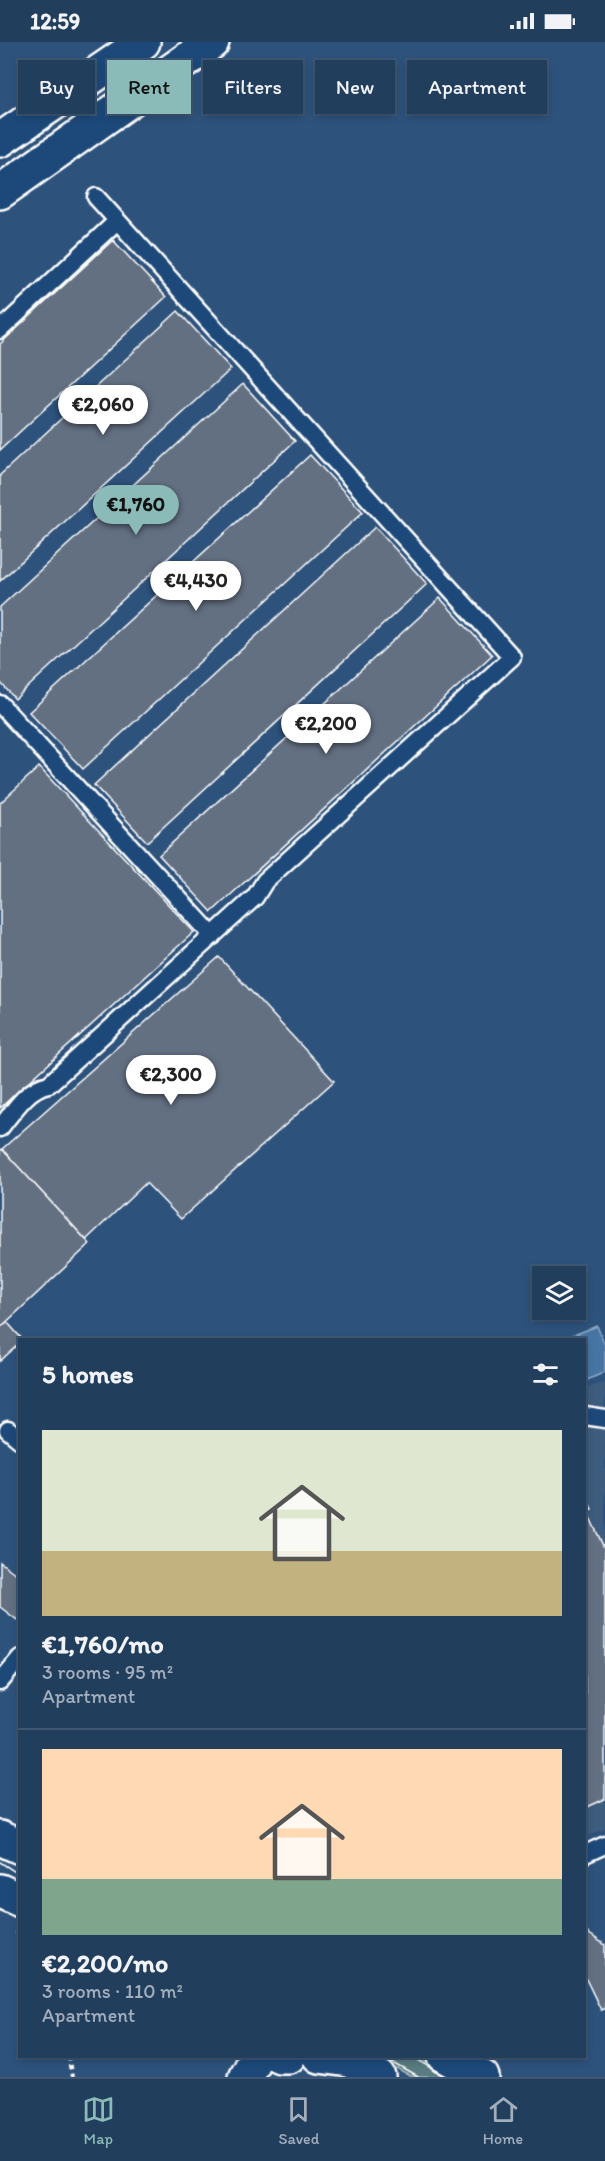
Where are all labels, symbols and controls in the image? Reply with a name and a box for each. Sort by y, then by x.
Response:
text: 12:59 [30,8,80,35]
chip: Buy [18,60,95,114]
chip: Rent [107,60,191,114]
chip: Filters [203,60,303,114]
chip: New [315,60,395,114]
chip: Apartment [407,60,547,114]
pin: €2,060 [54,385,152,436]
text: €2,060 [72,392,134,416]
pin: €1,760 [87,485,185,536]
text: €1,760 [107,492,165,516]
pin: €4,430 [147,561,245,612]
text: €4,430 [164,568,228,592]
pin: €2,200 [277,704,375,755]
text: €2,200 [295,711,357,735]
pin: €2,300 [122,1055,220,1106]
text: €2,300 [140,1062,202,1086]
map controls [532,1266,586,1320]
button: layers [532,1266,586,1320]
text: 5 homes [42,1358,134,1390]
icon: filters [529,1358,562,1391]
icon: home [248,1469,356,1577]
text: €1,760/mo [42,1628,164,1660]
text: 3 rooms · 95 m² [42,1660,173,1684]
text: Apartment [42,1684,135,1708]
icon: home [248,1788,356,1896]
text: €2,200/mo [42,1947,168,1979]
text: 3 rooms · 110 m² [42,1979,183,2003]
text: Apartment [42,2003,135,2027]
tab: Map [82,2093,115,2148]
tab: Saved [278,2093,319,2148]
tab: Home [483,2093,523,2148]

